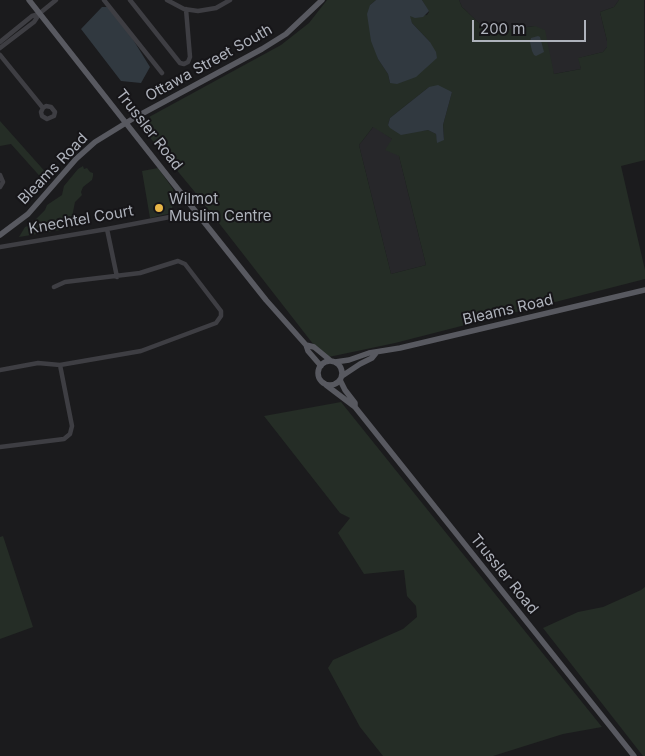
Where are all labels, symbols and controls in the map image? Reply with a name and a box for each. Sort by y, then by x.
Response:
scale bar [475,10,589,42]
text: 200 m [480,19,525,38]
street label: Ottawa Street South [142,21,276,105]
street label: Trussler Road [112,86,186,174]
street label: Bleams Road [14,130,92,208]
place label: Wilmot Muslim Centre [169,190,272,225]
street label: Knechtel Court [27,202,135,238]
marker: Wilmot Muslim Centre [153,202,165,214]
street label: Bleams Road [461,291,555,329]
street label: Trussler Road [466,530,542,618]

